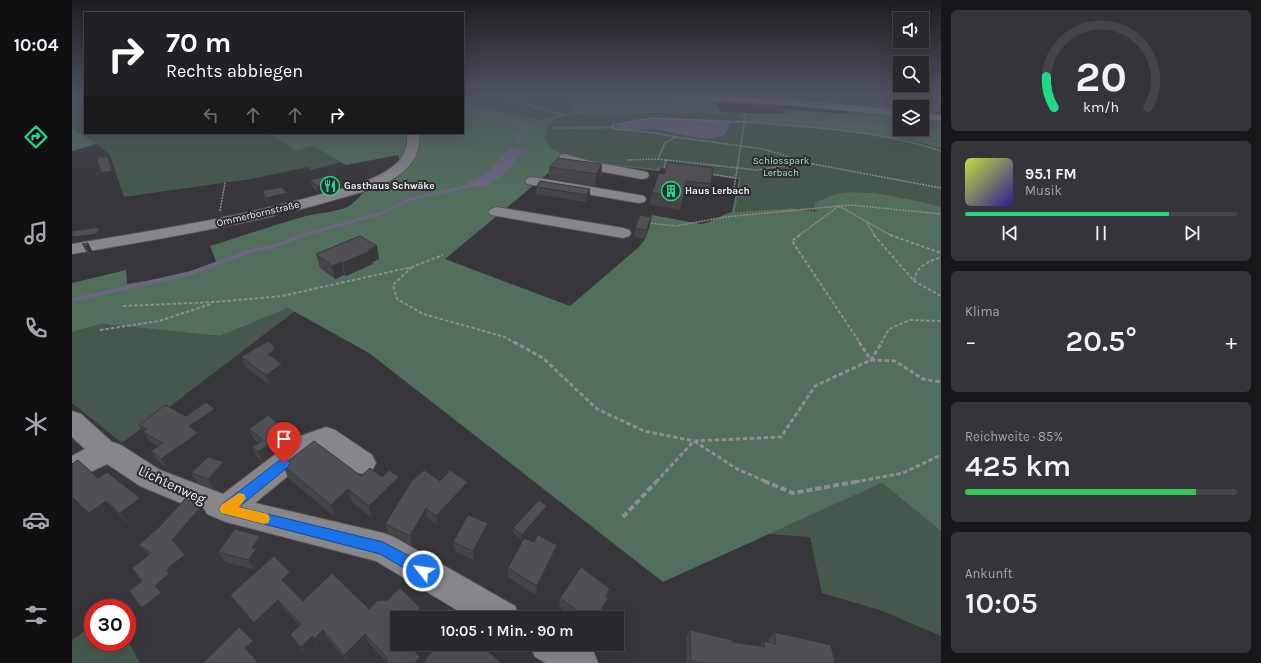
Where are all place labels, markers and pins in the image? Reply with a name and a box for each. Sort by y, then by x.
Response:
restaurant icon: Gasthaus Schwäke [319,175,341,197]
place label: Gasthaus Schwäke [344,180,435,192]
building icon: Haus Lerbach [660,180,682,202]
place label: Haus Lerbach [685,185,750,197]
pin [267,422,301,463]

